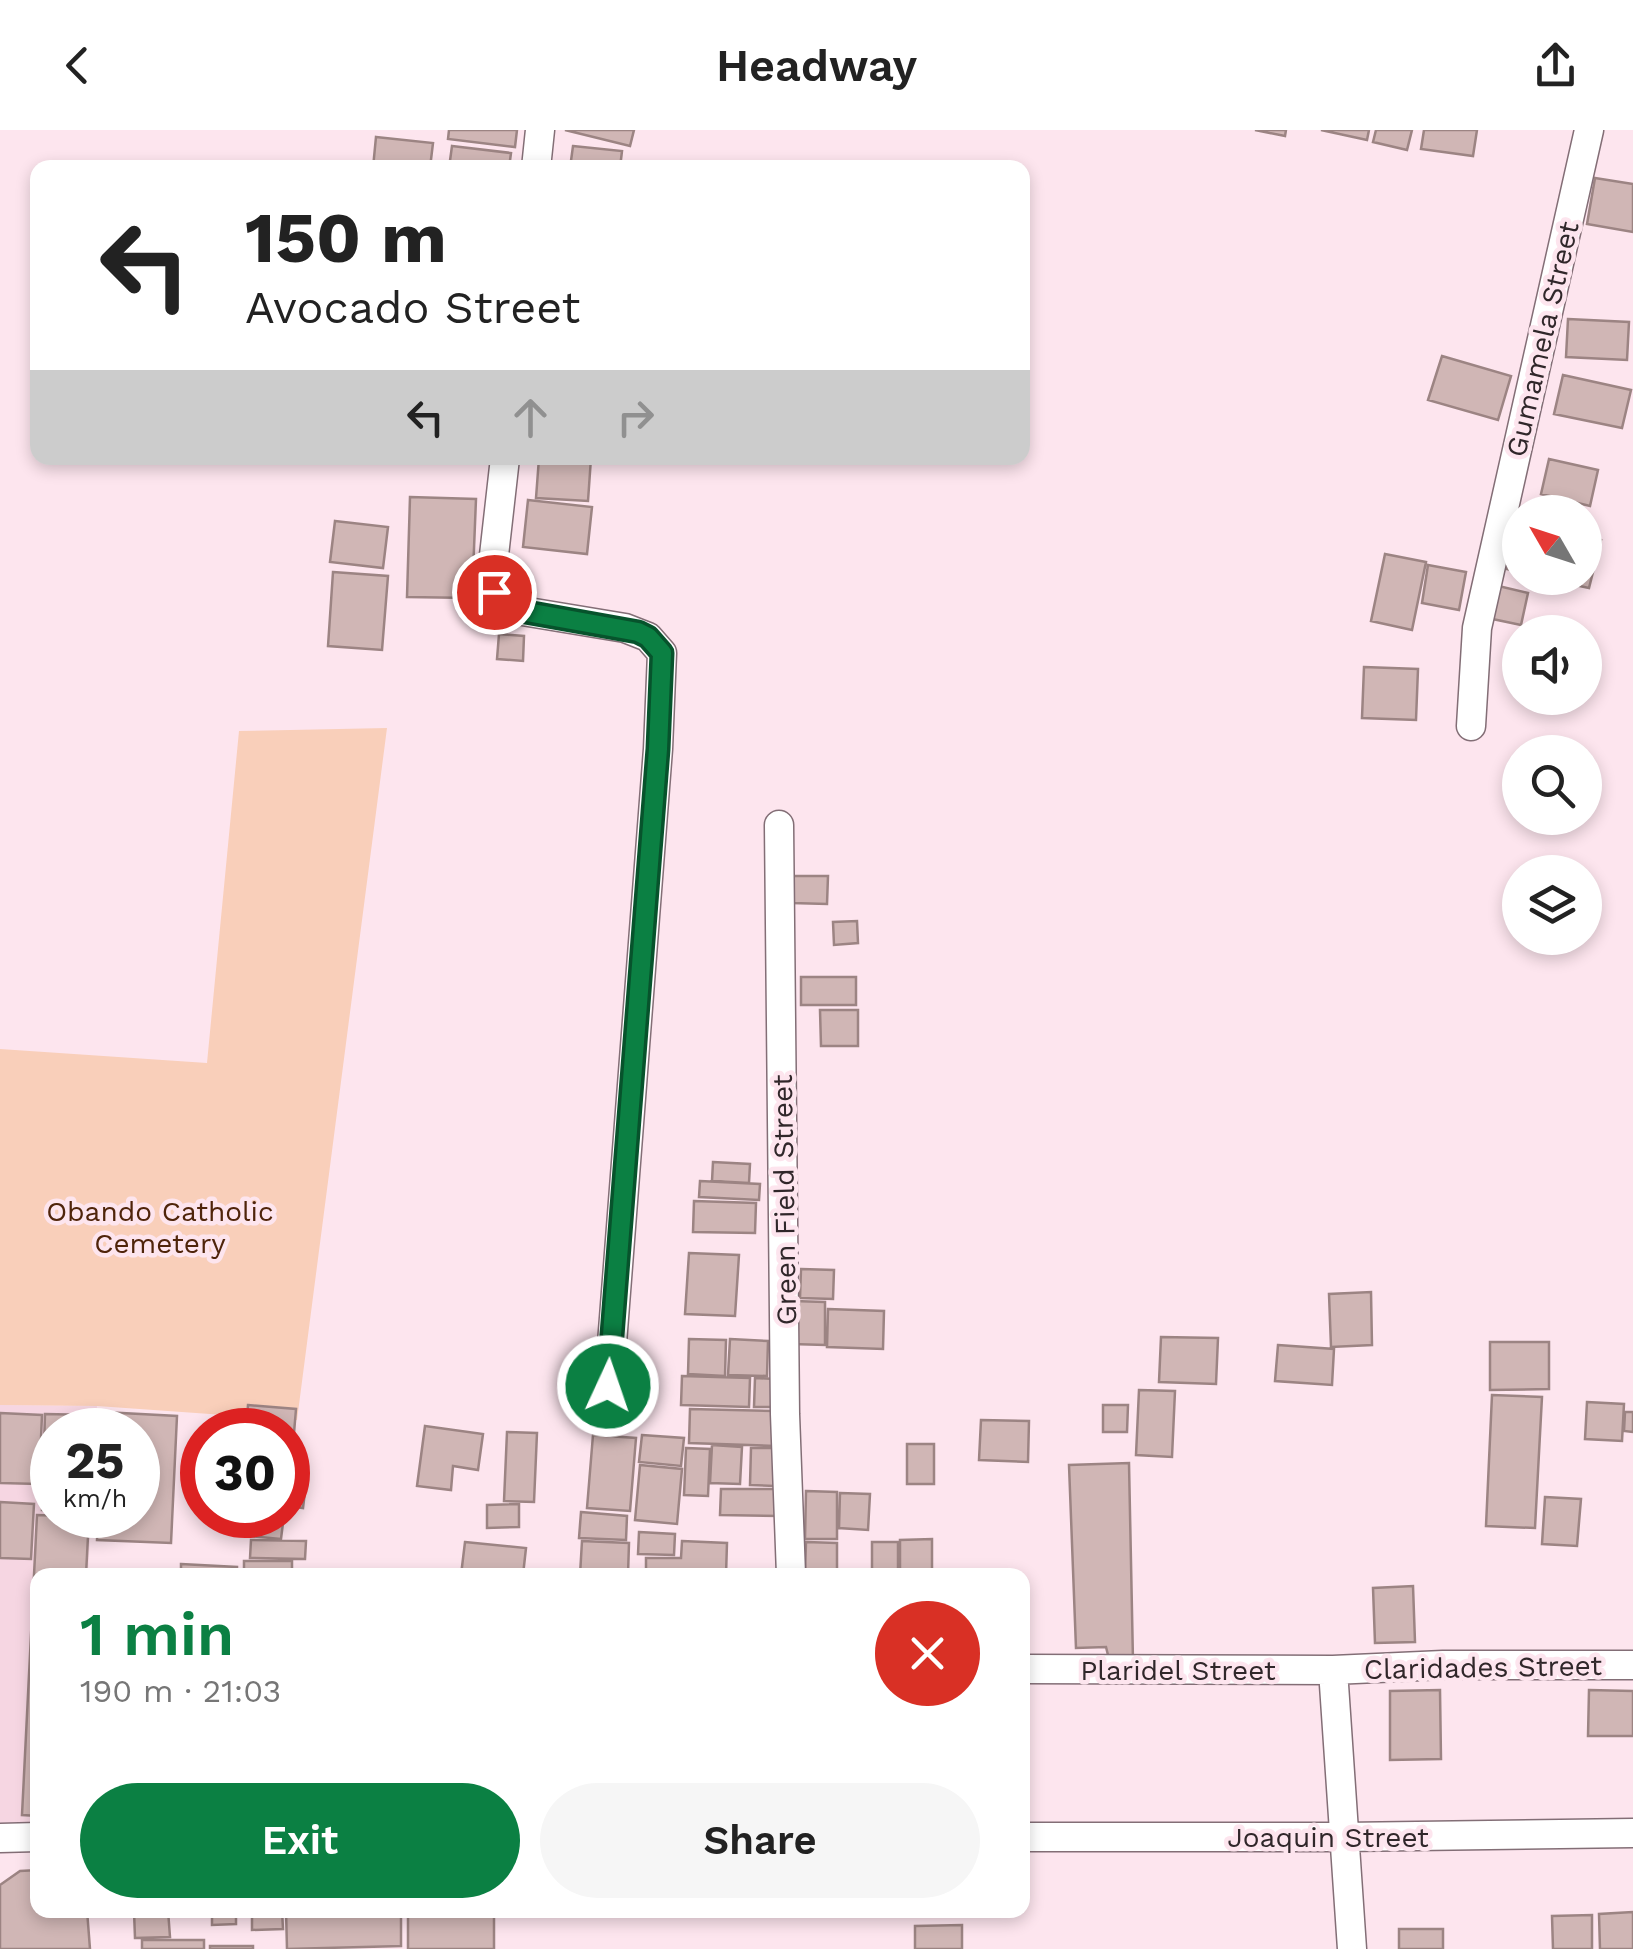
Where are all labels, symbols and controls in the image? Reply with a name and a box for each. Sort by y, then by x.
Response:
icon: back [50,38,105,93]
icon: share [1528,38,1583,93]
text: Headway [716,39,917,92]
text: 150 m [245,197,447,279]
icon: left [80,200,210,330]
street label: Gumamela Street [1499,218,1586,460]
text: Avocado Street [245,281,580,334]
icon: left [398,390,453,445]
icon: ahead [503,390,558,445]
icon: right [608,390,663,445]
north arrow [1502,495,1602,595]
map controls [1502,495,1602,955]
pin [452,550,537,635]
icon: arrive [467,565,522,620]
button: sound [1502,615,1602,715]
button: search [1502,735,1602,835]
button: layers [1502,855,1602,955]
street label: Green Field Street [766,1074,803,1326]
park label: Obando Catholic Cemetery [46,1195,274,1260]
position arrow [556,1334,660,1438]
speed limit sign: 30 [180,1408,310,1538]
text: 25 [66,1431,124,1490]
text: km/h [63,1484,127,1513]
text: 1 min [80,1599,234,1670]
button: close [875,1601,980,1706]
street label: Claridades Street [1364,1649,1603,1686]
street label: Plaridel Street [1080,1654,1276,1687]
text: 190 m · 21:03 [80,1672,281,1710]
button: Exit [80,1783,520,1898]
button: Share [540,1783,980,1898]
street label: Joaquin Street [1227,1821,1429,1854]

